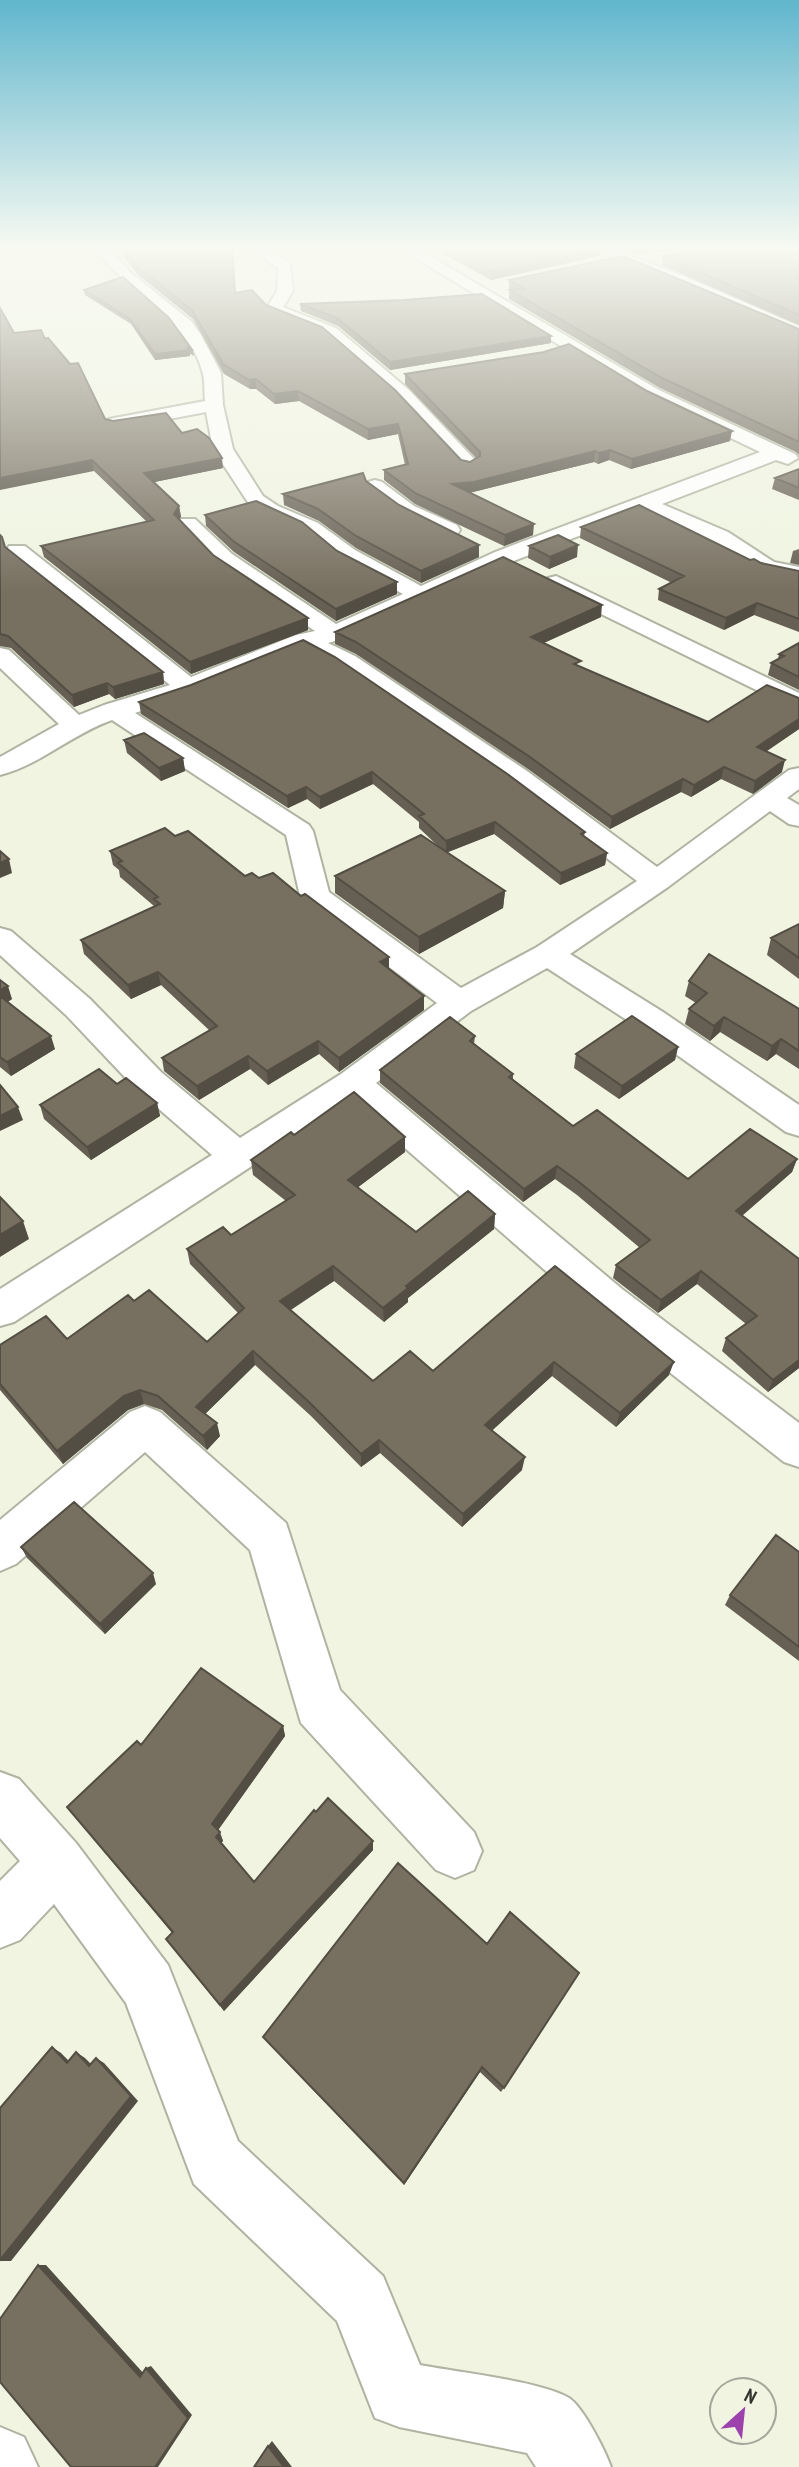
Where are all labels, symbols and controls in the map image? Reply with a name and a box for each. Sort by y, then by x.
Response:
north arrow [708,2376,778,2446]
text: N [741,2383,761,2409]

